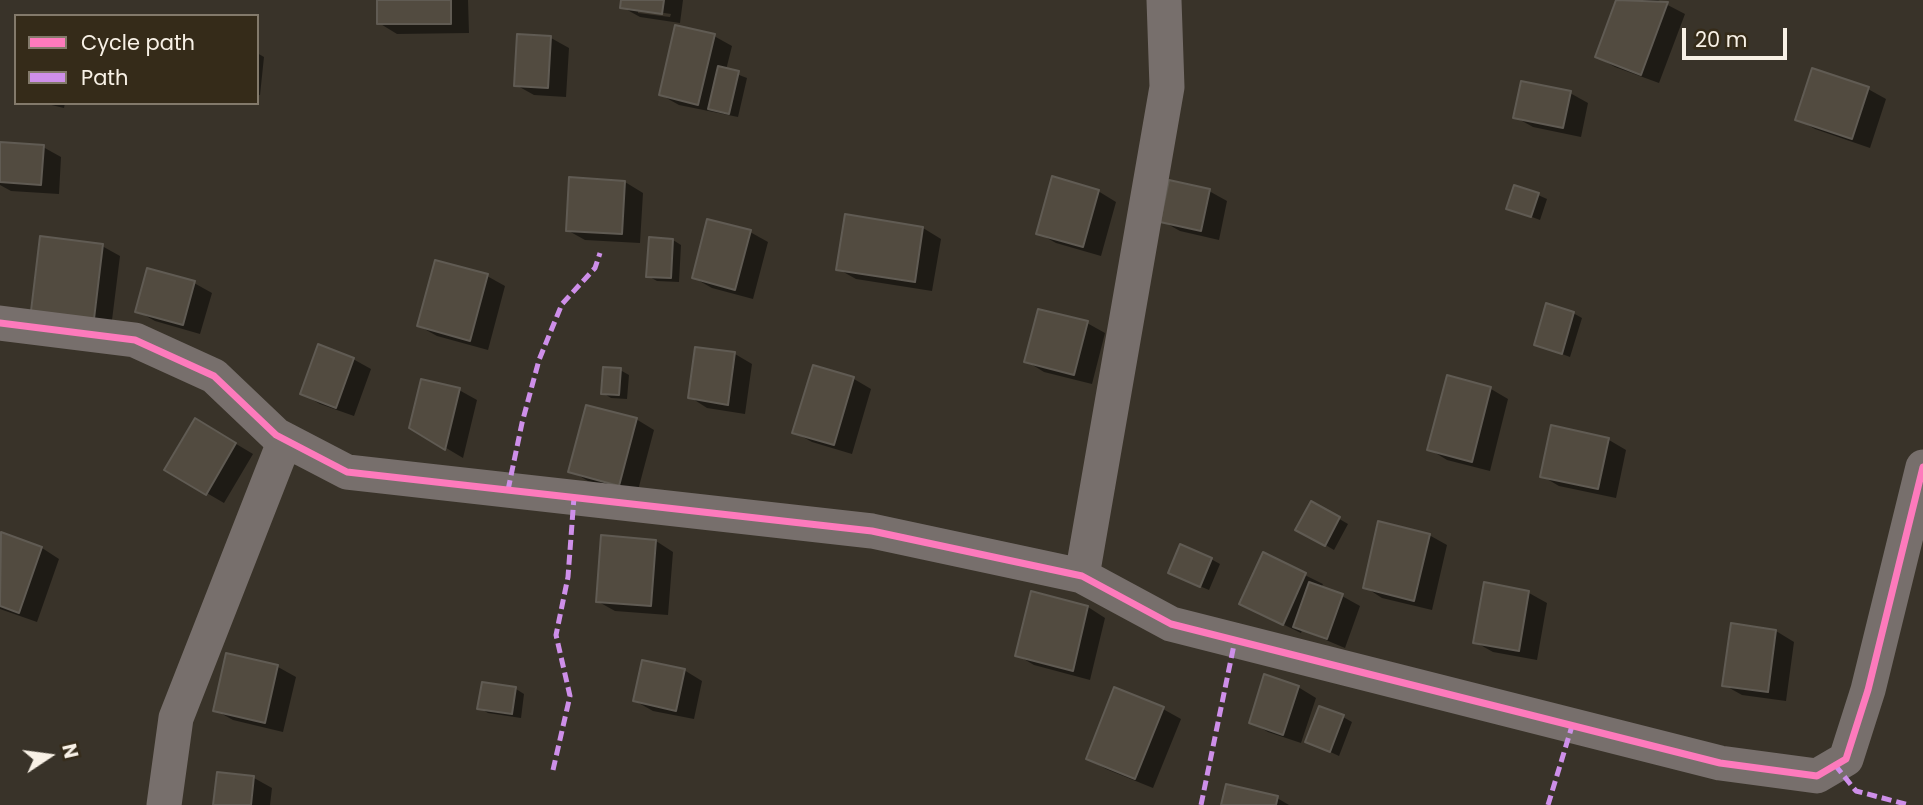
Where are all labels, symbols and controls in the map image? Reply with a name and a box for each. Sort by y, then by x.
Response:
legend [14,14,259,105]
scale bar [1685,14,1790,58]
text: 20 m [1695,25,1748,54]
text: Cycle path [81,28,195,57]
text: Path [81,63,128,92]
north arrow [14,721,84,791]
text: N [55,741,85,761]

